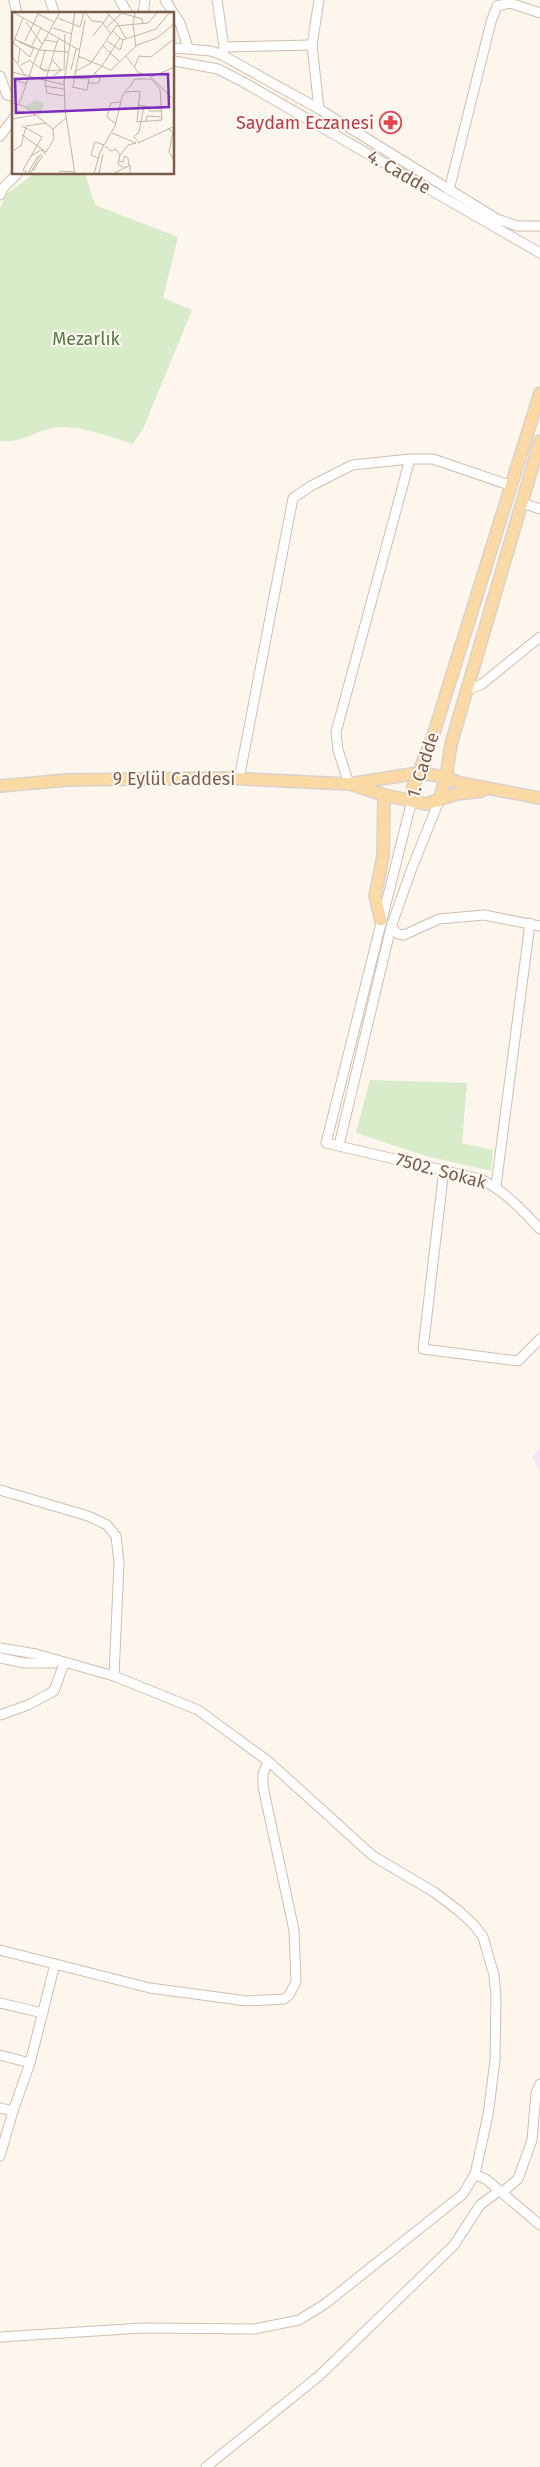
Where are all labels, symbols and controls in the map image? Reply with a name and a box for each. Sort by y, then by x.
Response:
inset map [12,12,175,175]
pharmacy icon: Saydam Eczanesi [378,111,402,135]
place label: Saydam Eczanesi [236,112,374,134]
street label: 4. Cadde [363,145,435,199]
park label: Mezarlık [52,328,121,350]
street label: 1. Cadde [402,729,444,801]
street label: 9 Eylül Caddesi [113,768,235,790]
street label: 7502. Sokak [393,1148,489,1194]

